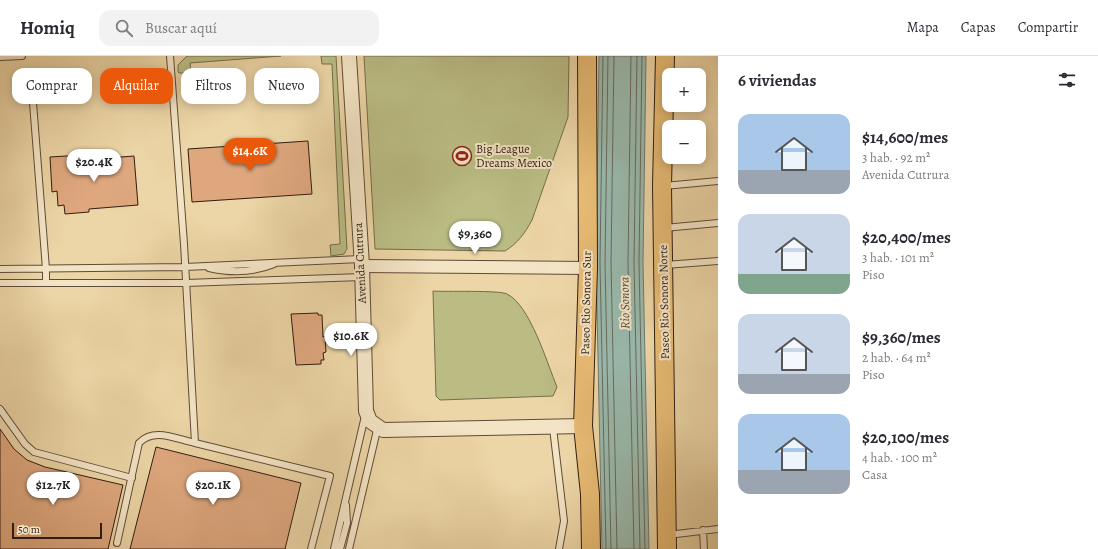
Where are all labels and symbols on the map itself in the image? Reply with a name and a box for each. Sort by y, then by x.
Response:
pin: $14.6K [217,138,283,172]
place label: Big League Dreams Mexico [476,141,552,171]
sports icon: Big League Dreams Mexico [451,145,473,167]
pin: $20.4K [61,149,127,183]
pin: $9,360 [442,221,508,255]
street label: Avenida Cutrura [350,222,370,305]
street label: Paseo Rio Sonora Norte [655,244,673,360]
street label: Paseo Rio Sonora Sur [577,250,595,355]
water label: Rio Sonora [616,277,633,329]
pin: $10.6K [318,323,384,357]
pin: $12.7K [20,472,86,506]
pin: $20.1K [180,472,246,506]
scale bar [12,521,102,540]

